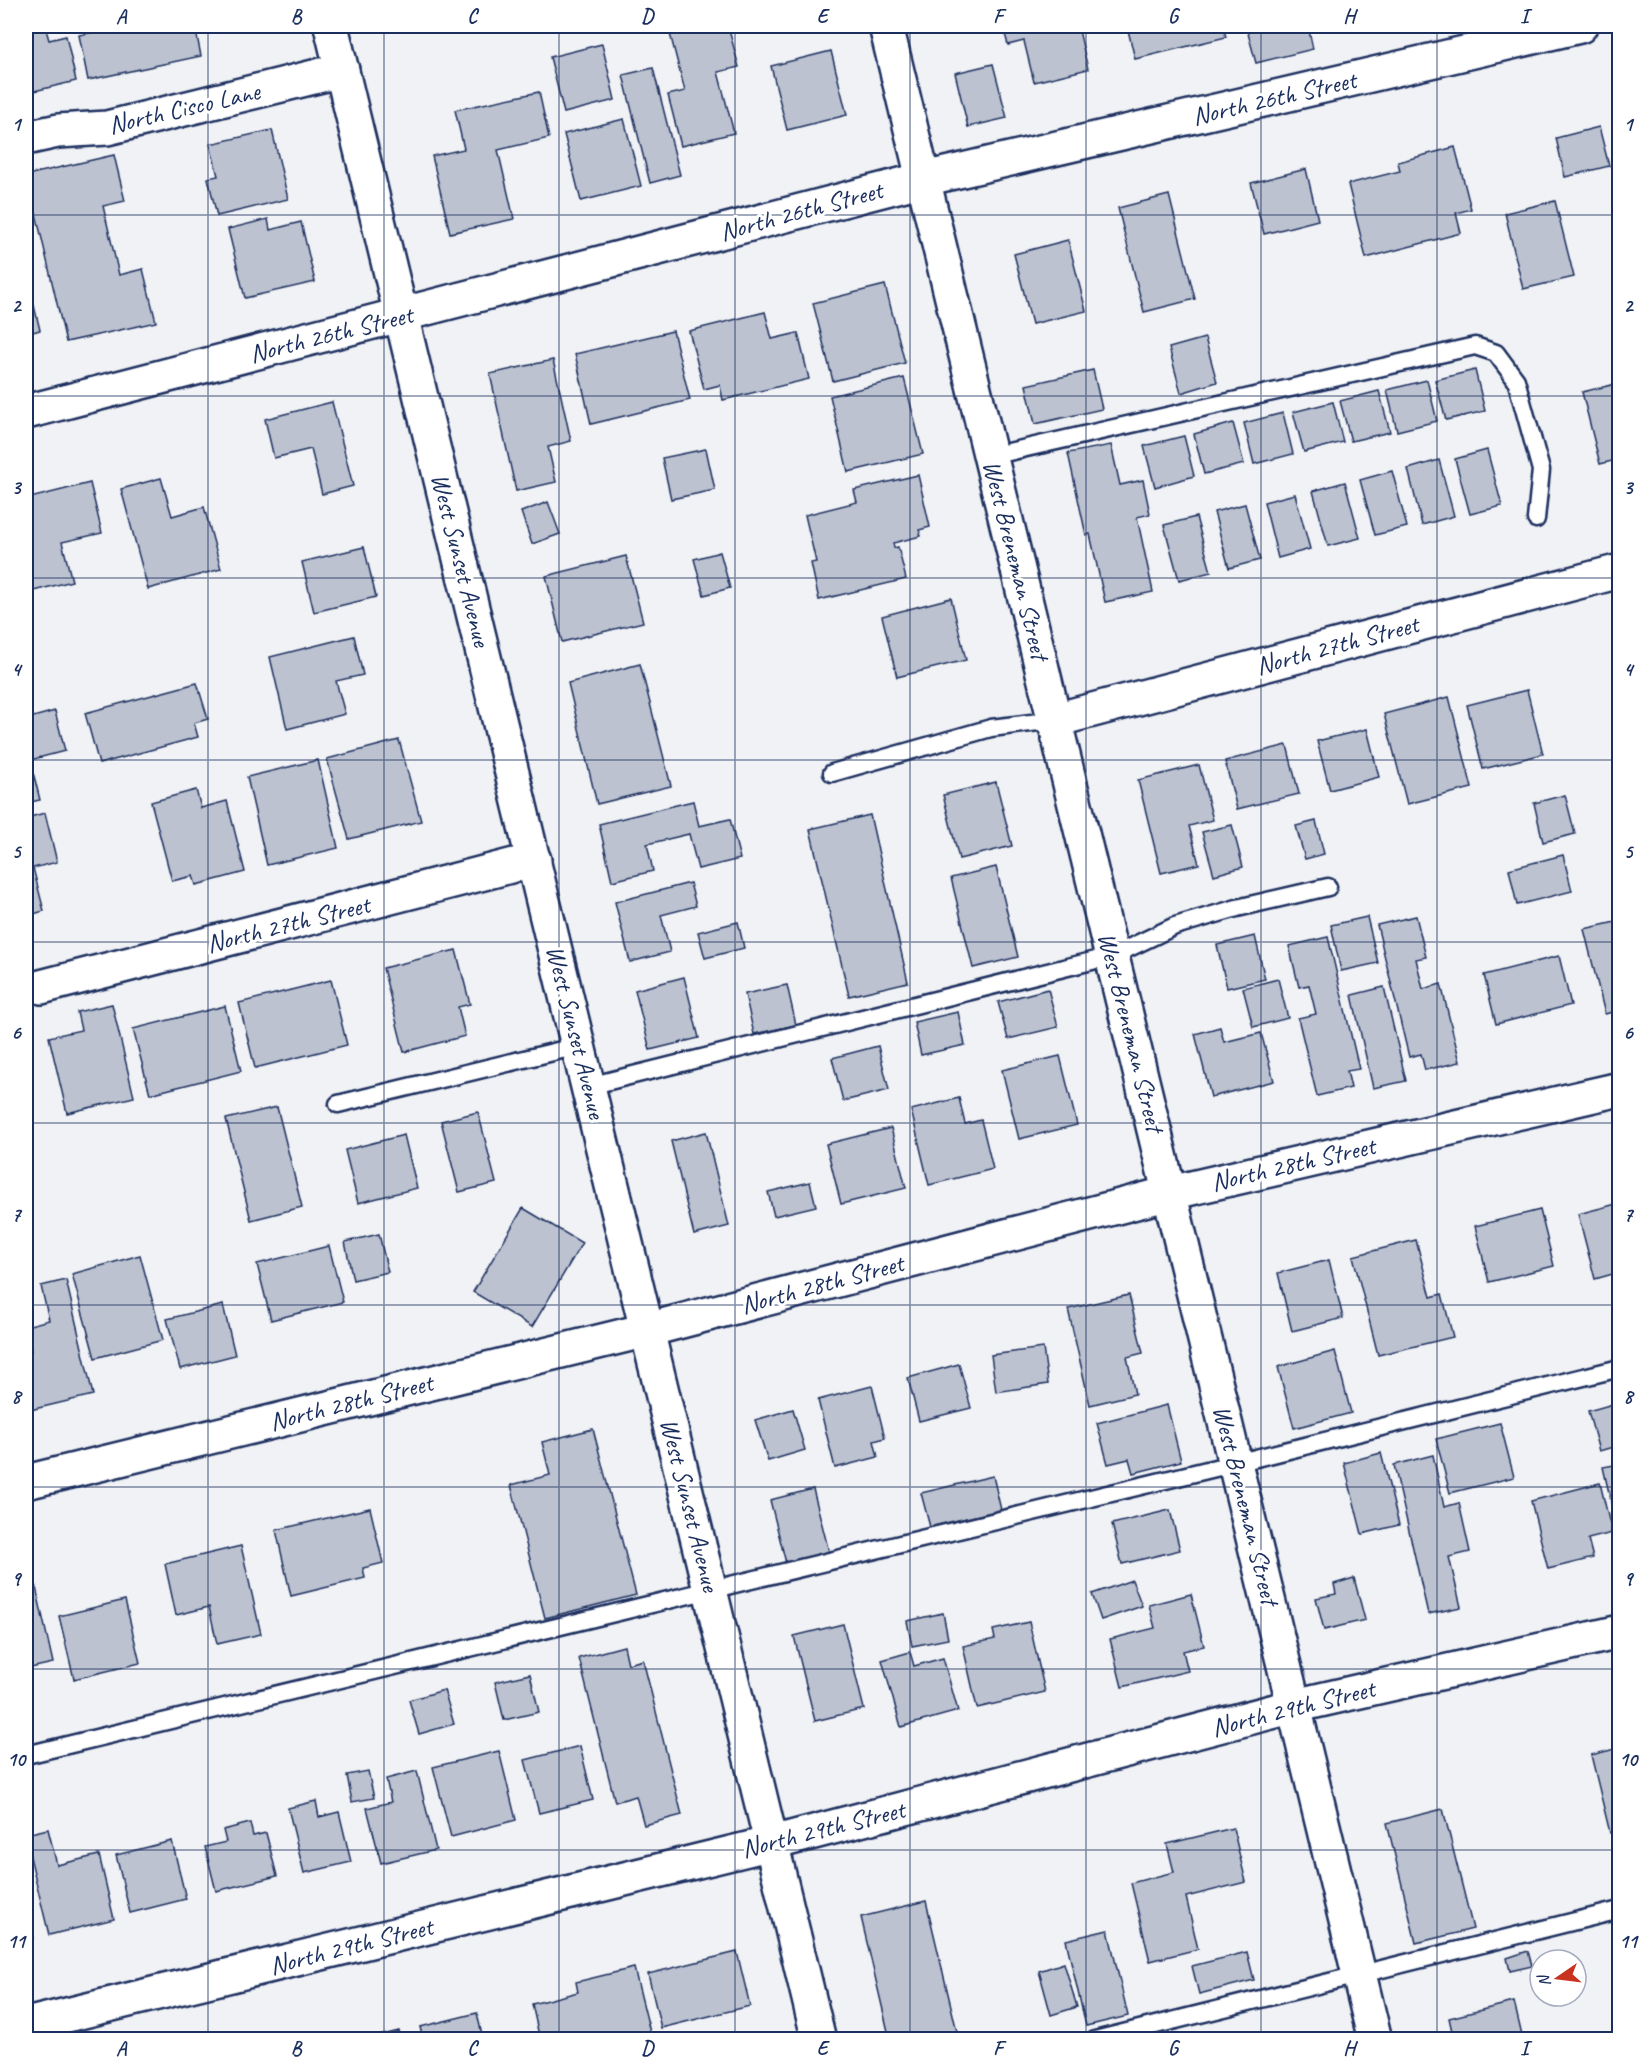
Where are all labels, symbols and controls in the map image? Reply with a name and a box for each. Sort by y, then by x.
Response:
text: A [116,4,128,29]
text: B [291,4,303,29]
text: C [467,4,479,29]
text: D [641,4,655,29]
text: E [817,4,831,29]
text: F [993,4,1007,29]
text: G [1168,4,1181,29]
text: H [1343,4,1358,29]
text: I [1520,4,1533,29]
street label: North 26th Street [1189,63,1361,133]
street label: North Cisco Lane [105,74,264,141]
text: 1 [12,112,23,137]
text: 1 [1624,112,1635,137]
street label: North 26th Street [716,173,888,249]
text: 2 [12,293,23,318]
text: 2 [1624,293,1635,318]
street label: North 26th Street [246,297,418,370]
street label: West Breneman Street [975,457,1058,666]
street label: West Sunset Avenue [424,470,499,651]
text: 3 [12,475,23,500]
text: 3 [1624,475,1635,500]
street label: North 27th Street [1252,607,1424,683]
text: 4 [12,657,24,682]
text: 4 [1624,657,1636,682]
text: 5 [12,839,23,864]
text: 5 [1624,839,1635,864]
street label: North 27th Street [203,887,375,960]
street label: West Breneman Street [1090,929,1173,1138]
street label: West Sunset Avenue [539,942,614,1123]
text: 6 [11,1020,22,1045]
text: 6 [1623,1020,1634,1045]
street label: North 28th Street [1208,1129,1380,1199]
text: 7 [12,1202,23,1227]
text: 7 [1624,1202,1635,1227]
street label: North 28th Street [737,1246,909,1322]
street label: North 28th Street [266,1365,438,1438]
text: 8 [12,1384,24,1409]
text: 8 [1624,1384,1636,1409]
street label: West Breneman Street [1205,1402,1288,1611]
street label: West Sunset Avenue [653,1415,728,1596]
text: 9 [12,1566,23,1591]
text: 9 [1624,1566,1635,1591]
street label: North 29th Street [1208,1671,1380,1744]
text: 10 [7,1747,27,1772]
text: 10 [1619,1747,1639,1772]
street label: North 29th Street [738,1792,910,1865]
street label: North 29th Street [266,1909,438,1982]
text: 11 [7,1929,27,1954]
text: 11 [1619,1929,1639,1954]
north arrow [1528,1948,1588,2008]
text: N [1533,1971,1555,1989]
text: A [116,2036,128,2061]
text: B [291,2036,303,2061]
text: C [467,2036,479,2061]
text: D [641,2036,655,2061]
text: E [817,2036,831,2061]
text: F [993,2036,1007,2061]
text: G [1168,2036,1181,2061]
text: H [1343,2036,1358,2061]
text: I [1520,2036,1533,2061]

